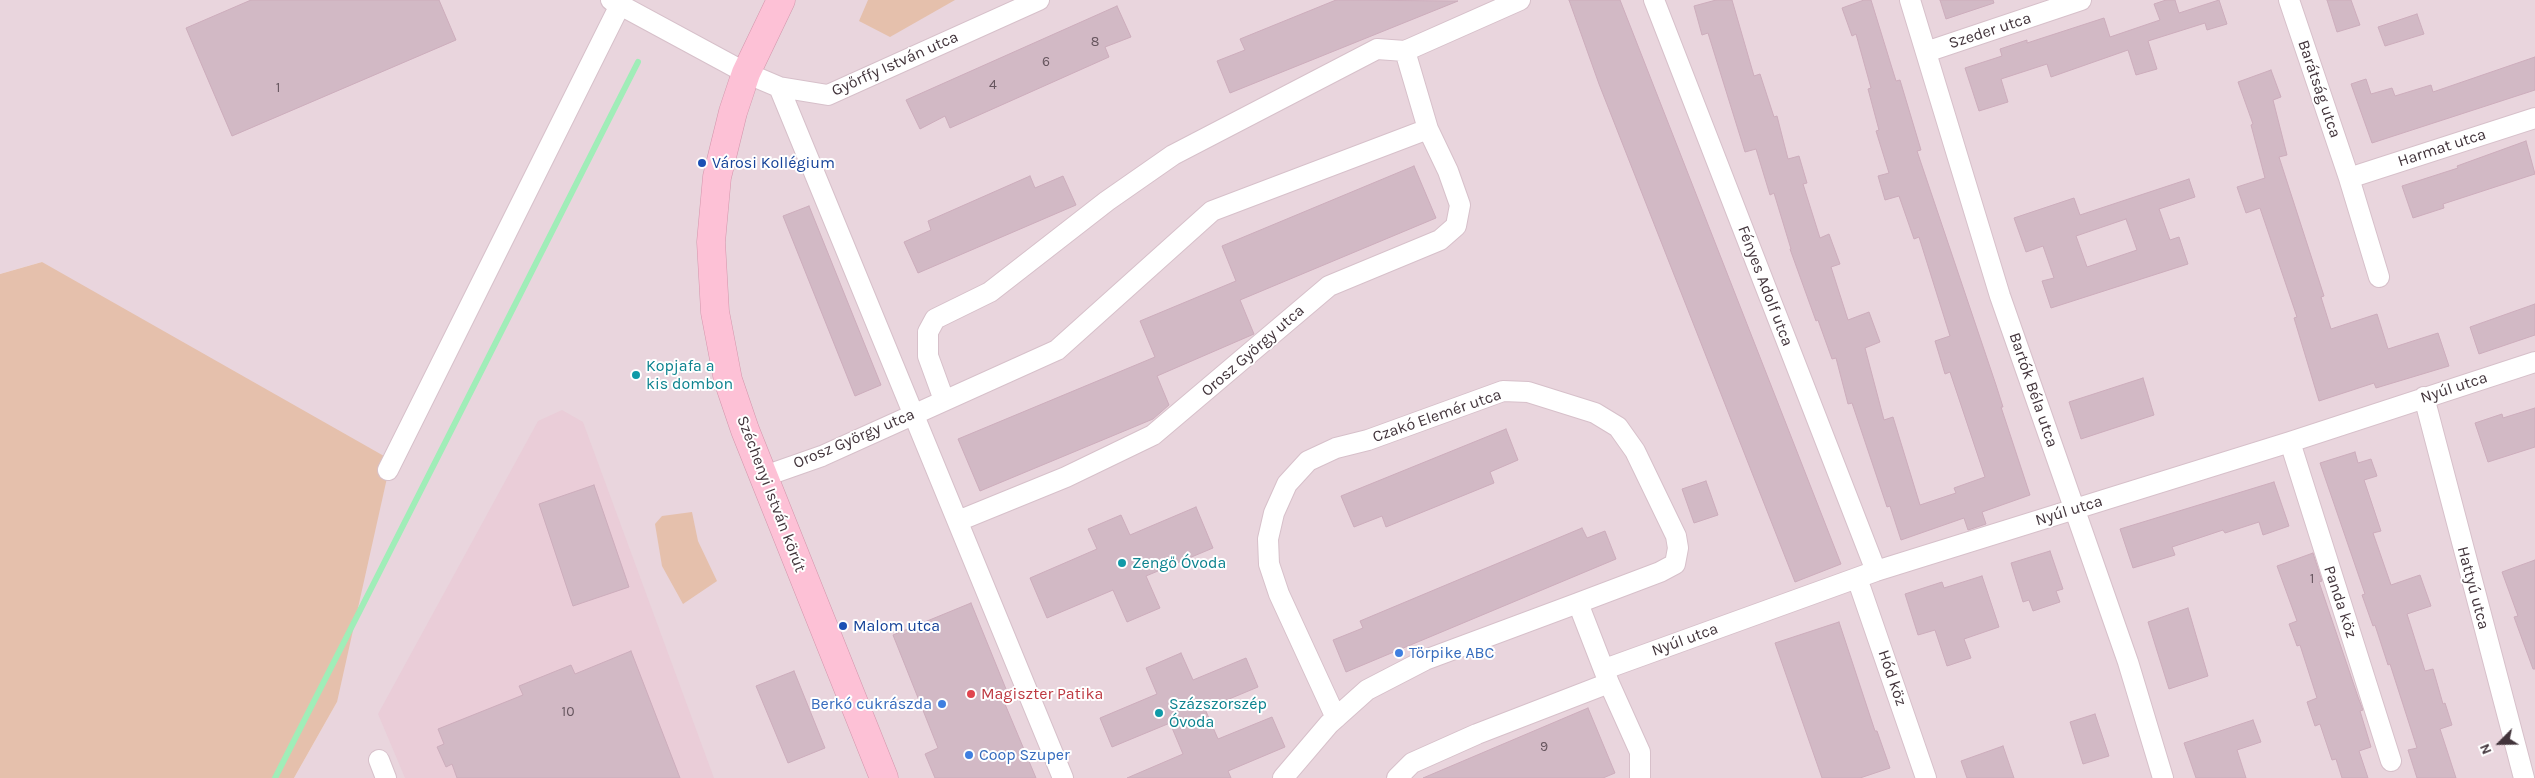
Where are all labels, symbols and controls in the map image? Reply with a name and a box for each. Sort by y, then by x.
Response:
street label: Szeder utca [1946,9,2034,53]
street label: Győrffy István utca [829,27,961,101]
house number: 8 [1091,34,1099,50]
street label: Barátság utca [2293,38,2345,140]
house number: 6 [1042,54,1050,70]
house number: 4 [989,77,997,93]
house number: 1 [276,80,280,96]
street label: Harmat utca [2395,125,2489,171]
place label: Városi Kollégium [712,153,835,173]
marker: Városi Kollégium [696,157,708,169]
street label: Fényes Adolf utca [1733,223,1797,349]
street label: Orosz György utca [1198,301,1308,401]
street label: Bartók Béla utca [2004,330,2062,450]
place label: Kopjafa a kis dombon [646,356,733,394]
street label: Nyúl utca [2418,368,2490,408]
marker: Kopjafa a kis dombon [630,369,642,381]
street label: Czakó Elemér utca [1370,385,1504,447]
street label: Orosz György utca [790,405,918,473]
street label: Széchenyi István körút [732,413,810,575]
street label: Nyúl utca [2033,492,2105,530]
street label: Hattyú utca [2453,544,2493,632]
place label: Zengő Óvoda [1132,553,1226,573]
marker: Zengő Óvoda [1116,557,1128,569]
street label: Panda köz [2319,563,2361,641]
house number: 1 [2310,571,2314,587]
place label: Malom utca [853,616,940,636]
street label: Nyúl utca [1649,619,1721,661]
marker: Malom utca [837,620,849,632]
place label: Törpike ABC [1409,643,1494,663]
marker: Törpike ABC [1393,647,1405,659]
street label: Hód köz [1873,647,1911,709]
place label: Magiszter Patika [981,684,1103,704]
marker: Magiszter Patika [965,688,977,700]
place label: Berkó cukrászda [811,694,932,714]
place label: Százszorszép Óvoda [1169,694,1267,732]
marker: Berkó cukrászda [936,698,948,710]
house number: 10 [562,704,574,720]
marker: Százszorszép Óvoda [1153,707,1165,719]
north arrow [2475,718,2525,768]
house number: 9 [1540,739,1548,755]
text: N [2476,741,2496,757]
place label: Coop Szuper [979,745,1070,765]
marker: Coop Szuper [963,749,975,761]

